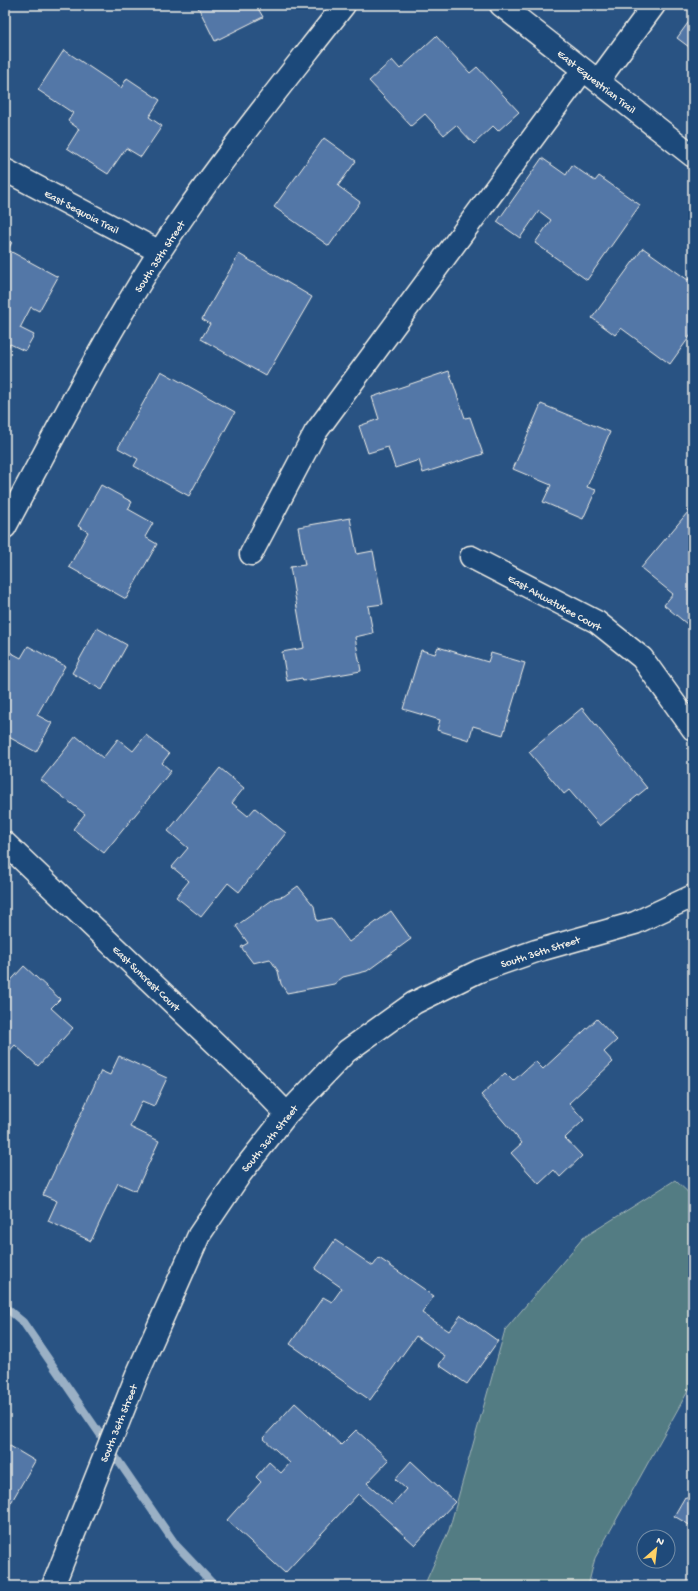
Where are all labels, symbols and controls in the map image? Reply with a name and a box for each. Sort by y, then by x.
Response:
street label: East Equestrian Trail [554,48,638,117]
street label: East Sequoia Trail [42,188,121,238]
street label: South 35th Street [133,218,189,295]
street label: East Ahwatukee Court [505,573,604,635]
street label: South 36th Street [499,934,583,971]
street label: East Suncrest Court [109,944,183,1016]
street label: South 36th Street [240,1102,302,1175]
street label: South 36th Street [99,1382,141,1464]
north arrow [636,1529,676,1569]
text: N [654,1535,666,1549]

